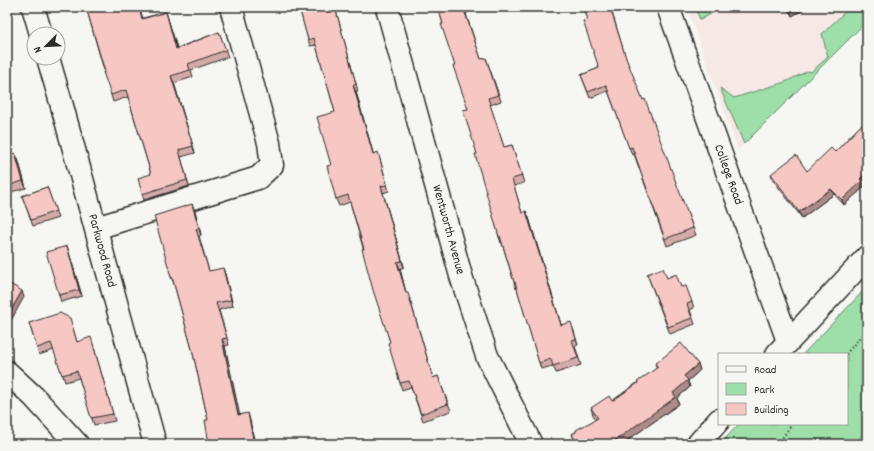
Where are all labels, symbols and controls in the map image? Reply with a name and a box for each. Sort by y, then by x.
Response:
north arrow [26,26,66,66]
text: N [30,43,47,55]
street label: College Road [709,142,748,207]
street label: Wentworth Avenue [427,183,470,277]
street label: Parkwood Road [83,212,121,290]
legend [718,353,848,425]
text: Road [754,362,776,379]
text: Park [754,382,775,399]
text: Building [754,402,789,419]

